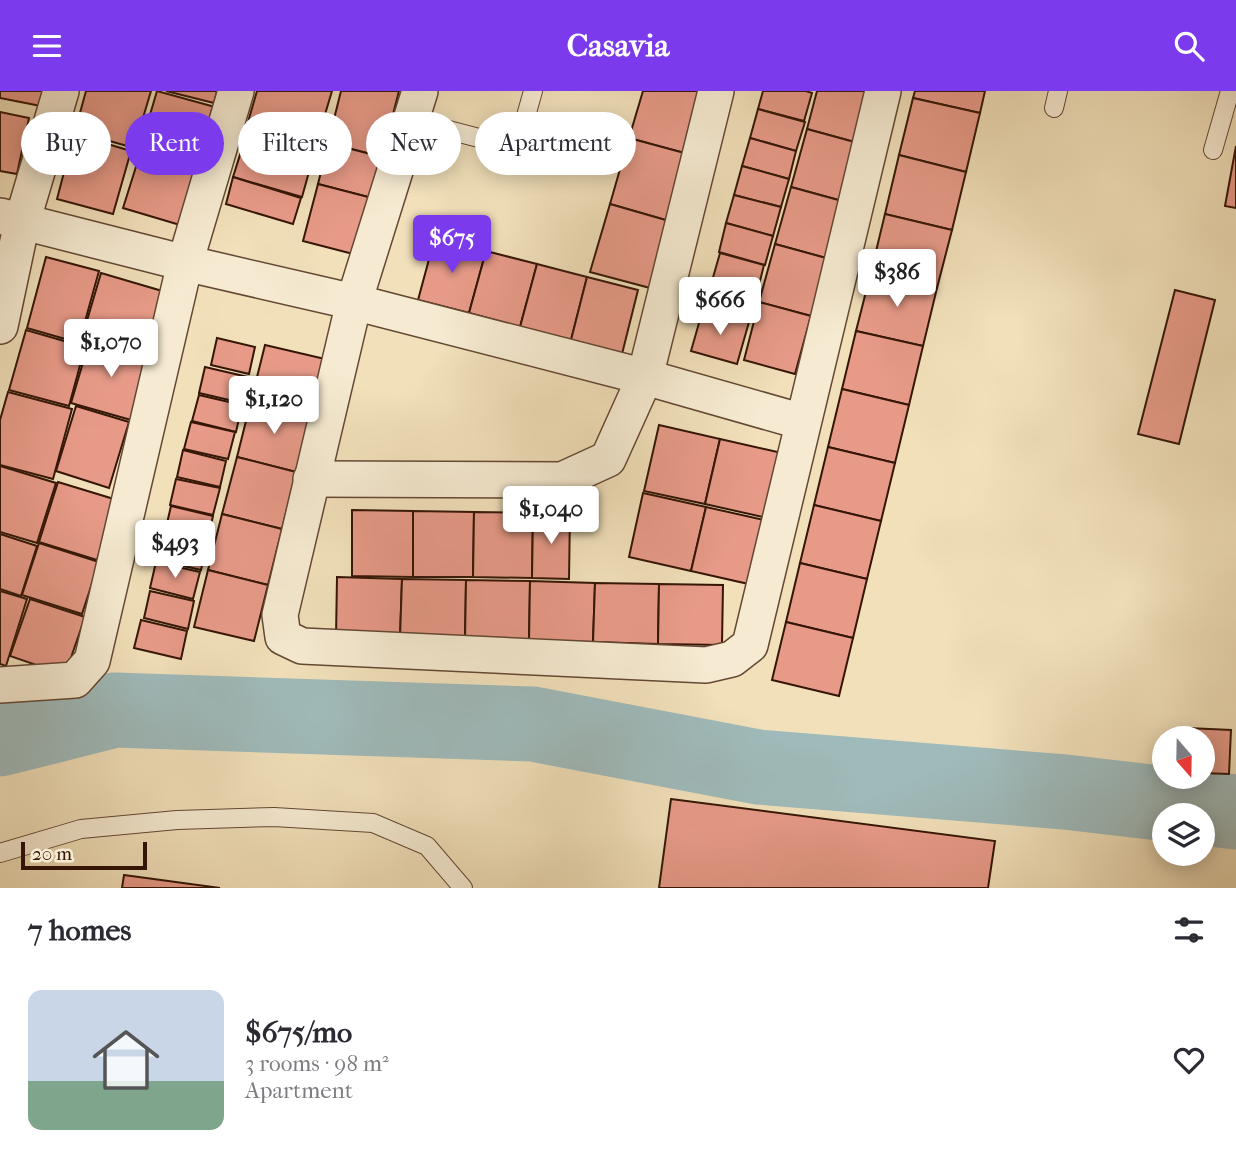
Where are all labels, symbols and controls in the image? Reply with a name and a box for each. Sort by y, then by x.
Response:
icon: menu [28,27,66,65]
text: Casavia [567,27,669,64]
icon: search [1170,27,1208,65]
chip: Buy [21,112,111,175]
chip: Rent [125,112,224,175]
chip: Filters [238,112,352,175]
chip: New [366,112,461,175]
chip: Apartment [475,112,636,175]
pin: $675 [411,215,493,275]
text: $675 [429,224,475,251]
pin: $386 [856,249,938,309]
text: $386 [874,258,920,285]
pin: $666 [679,278,761,337]
text: $666 [695,286,745,313]
pin: $1,070 [54,320,168,379]
text: $1,070 [80,328,142,355]
pin: $1,120 [217,377,331,436]
text: $1,120 [245,385,303,412]
pin: $1,040 [494,487,608,546]
text: $1,040 [519,495,583,522]
pin: $493 [134,521,216,580]
text: $493 [151,529,199,556]
north arrow [1152,726,1214,789]
map controls [1152,726,1215,866]
button: layers [1152,803,1215,866]
scale bar [21,839,147,871]
text: 20 m [32,843,72,865]
icon: filters [1170,911,1208,949]
text: 7 homes [28,913,131,948]
text: $675/mo [245,1015,352,1050]
icon: home [84,1018,168,1102]
icon: heart [1170,1041,1208,1079]
text: 3 rooms · 98 m² [245,1050,389,1077]
text: Apartment [245,1077,353,1104]

